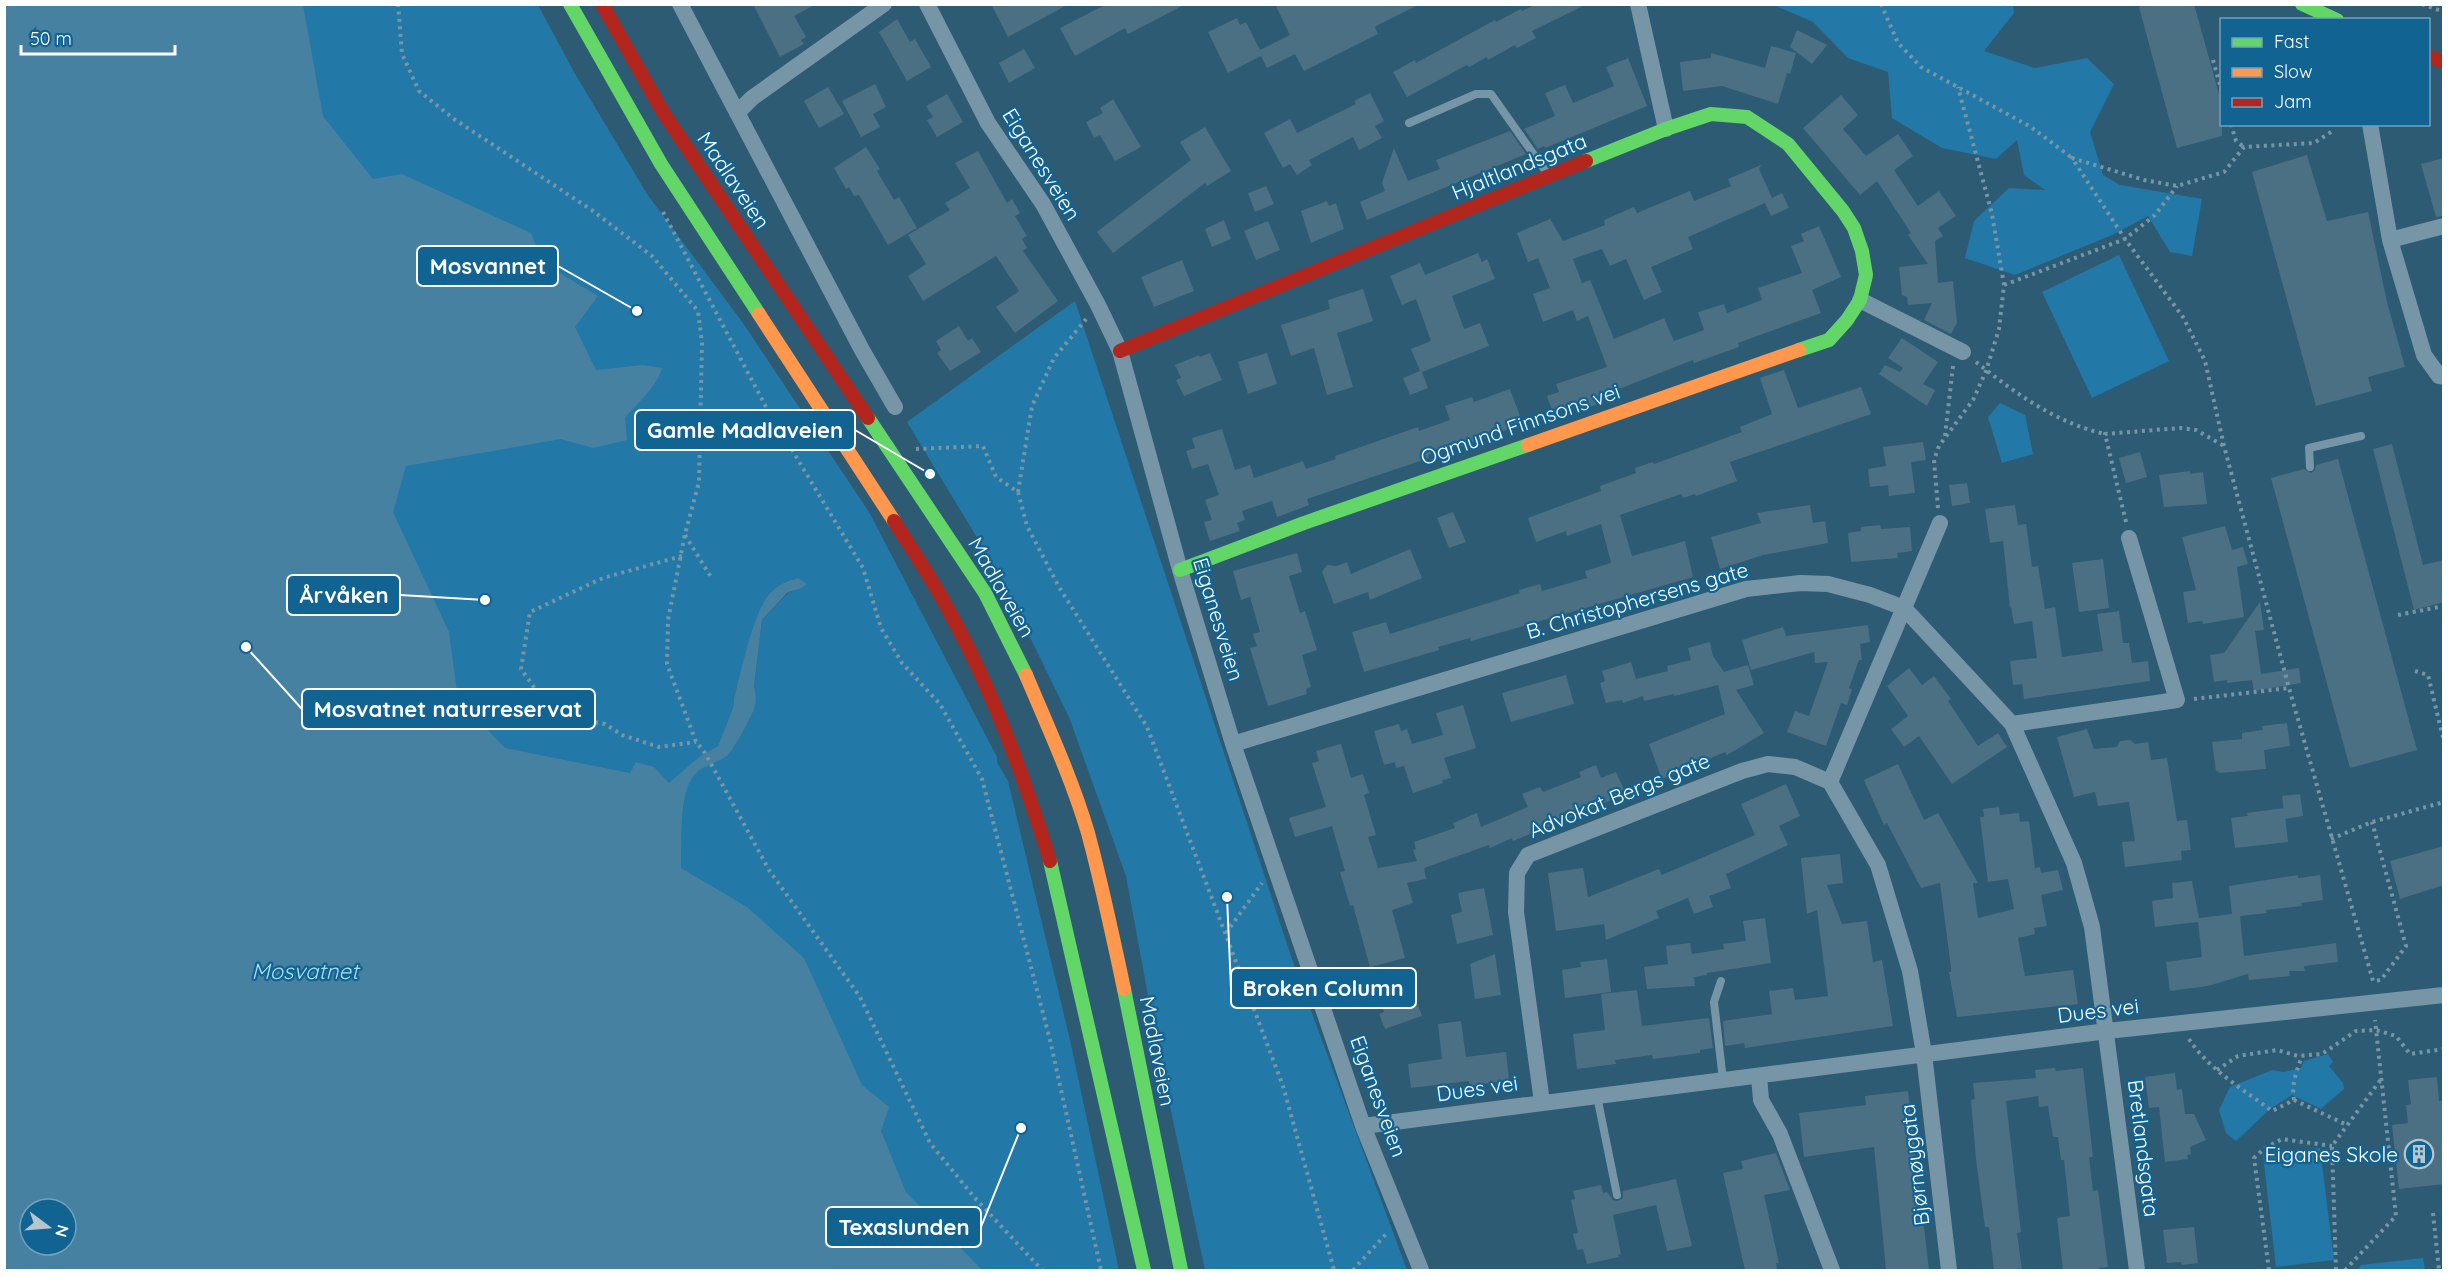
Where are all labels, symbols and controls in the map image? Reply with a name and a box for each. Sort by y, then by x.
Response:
scale bar [21,18,176,56]
legend [2220,18,2430,126]
text: 50 m [30,27,72,50]
text: Fast [2274,30,2309,53]
text: Slow [2274,60,2312,83]
text: Jam [2274,90,2312,113]
street label: Eiganesveien [997,103,1087,225]
street label: Madlaveien [692,127,776,233]
street label: Hjaltlandsgata [1448,127,1590,205]
callout: Mosvannet [417,246,558,286]
text: Mosvannet [430,252,546,280]
street label: Ogmund Finnsons vei [1417,378,1623,470]
callout: Gamle Madlaveien [635,410,855,450]
text: Gamle Madlaveien [647,416,843,444]
street label: Madlaveien [963,532,1041,642]
street label: Eiganesveien [1188,554,1250,684]
street label: B. Christophersens gate [1523,556,1751,644]
callout: Årvåken [287,575,400,615]
text: Årvåken [299,581,389,609]
callout: Mosvatnet naturreservat [302,689,595,729]
text: Mosvatnet naturreservat [314,695,582,723]
street label: Advokat Bergs gate [1525,747,1713,843]
water label: Mosvatnet [252,957,361,985]
callout: Broken Column [1231,968,1416,1008]
text: Broken Column [1242,974,1404,1002]
street label: Dues vei [2056,992,2140,1028]
street label: Madlaveien [1135,994,1181,1108]
street label: Eiganesveien [1345,1032,1413,1160]
street label: Dues vei [1435,1069,1519,1107]
street label: Bretlandsgata [2123,1078,2165,1218]
street label: Bjørnøygata [1894,1103,1934,1227]
building icon: Eiganes Skole [2403,1138,2435,1170]
place label: Eiganes Skole [2265,1141,2398,1167]
north arrow [18,1197,78,1257]
callout: Texaslunden [826,1207,981,1247]
text: Texaslunden [838,1213,970,1241]
text: N [51,1223,74,1240]

